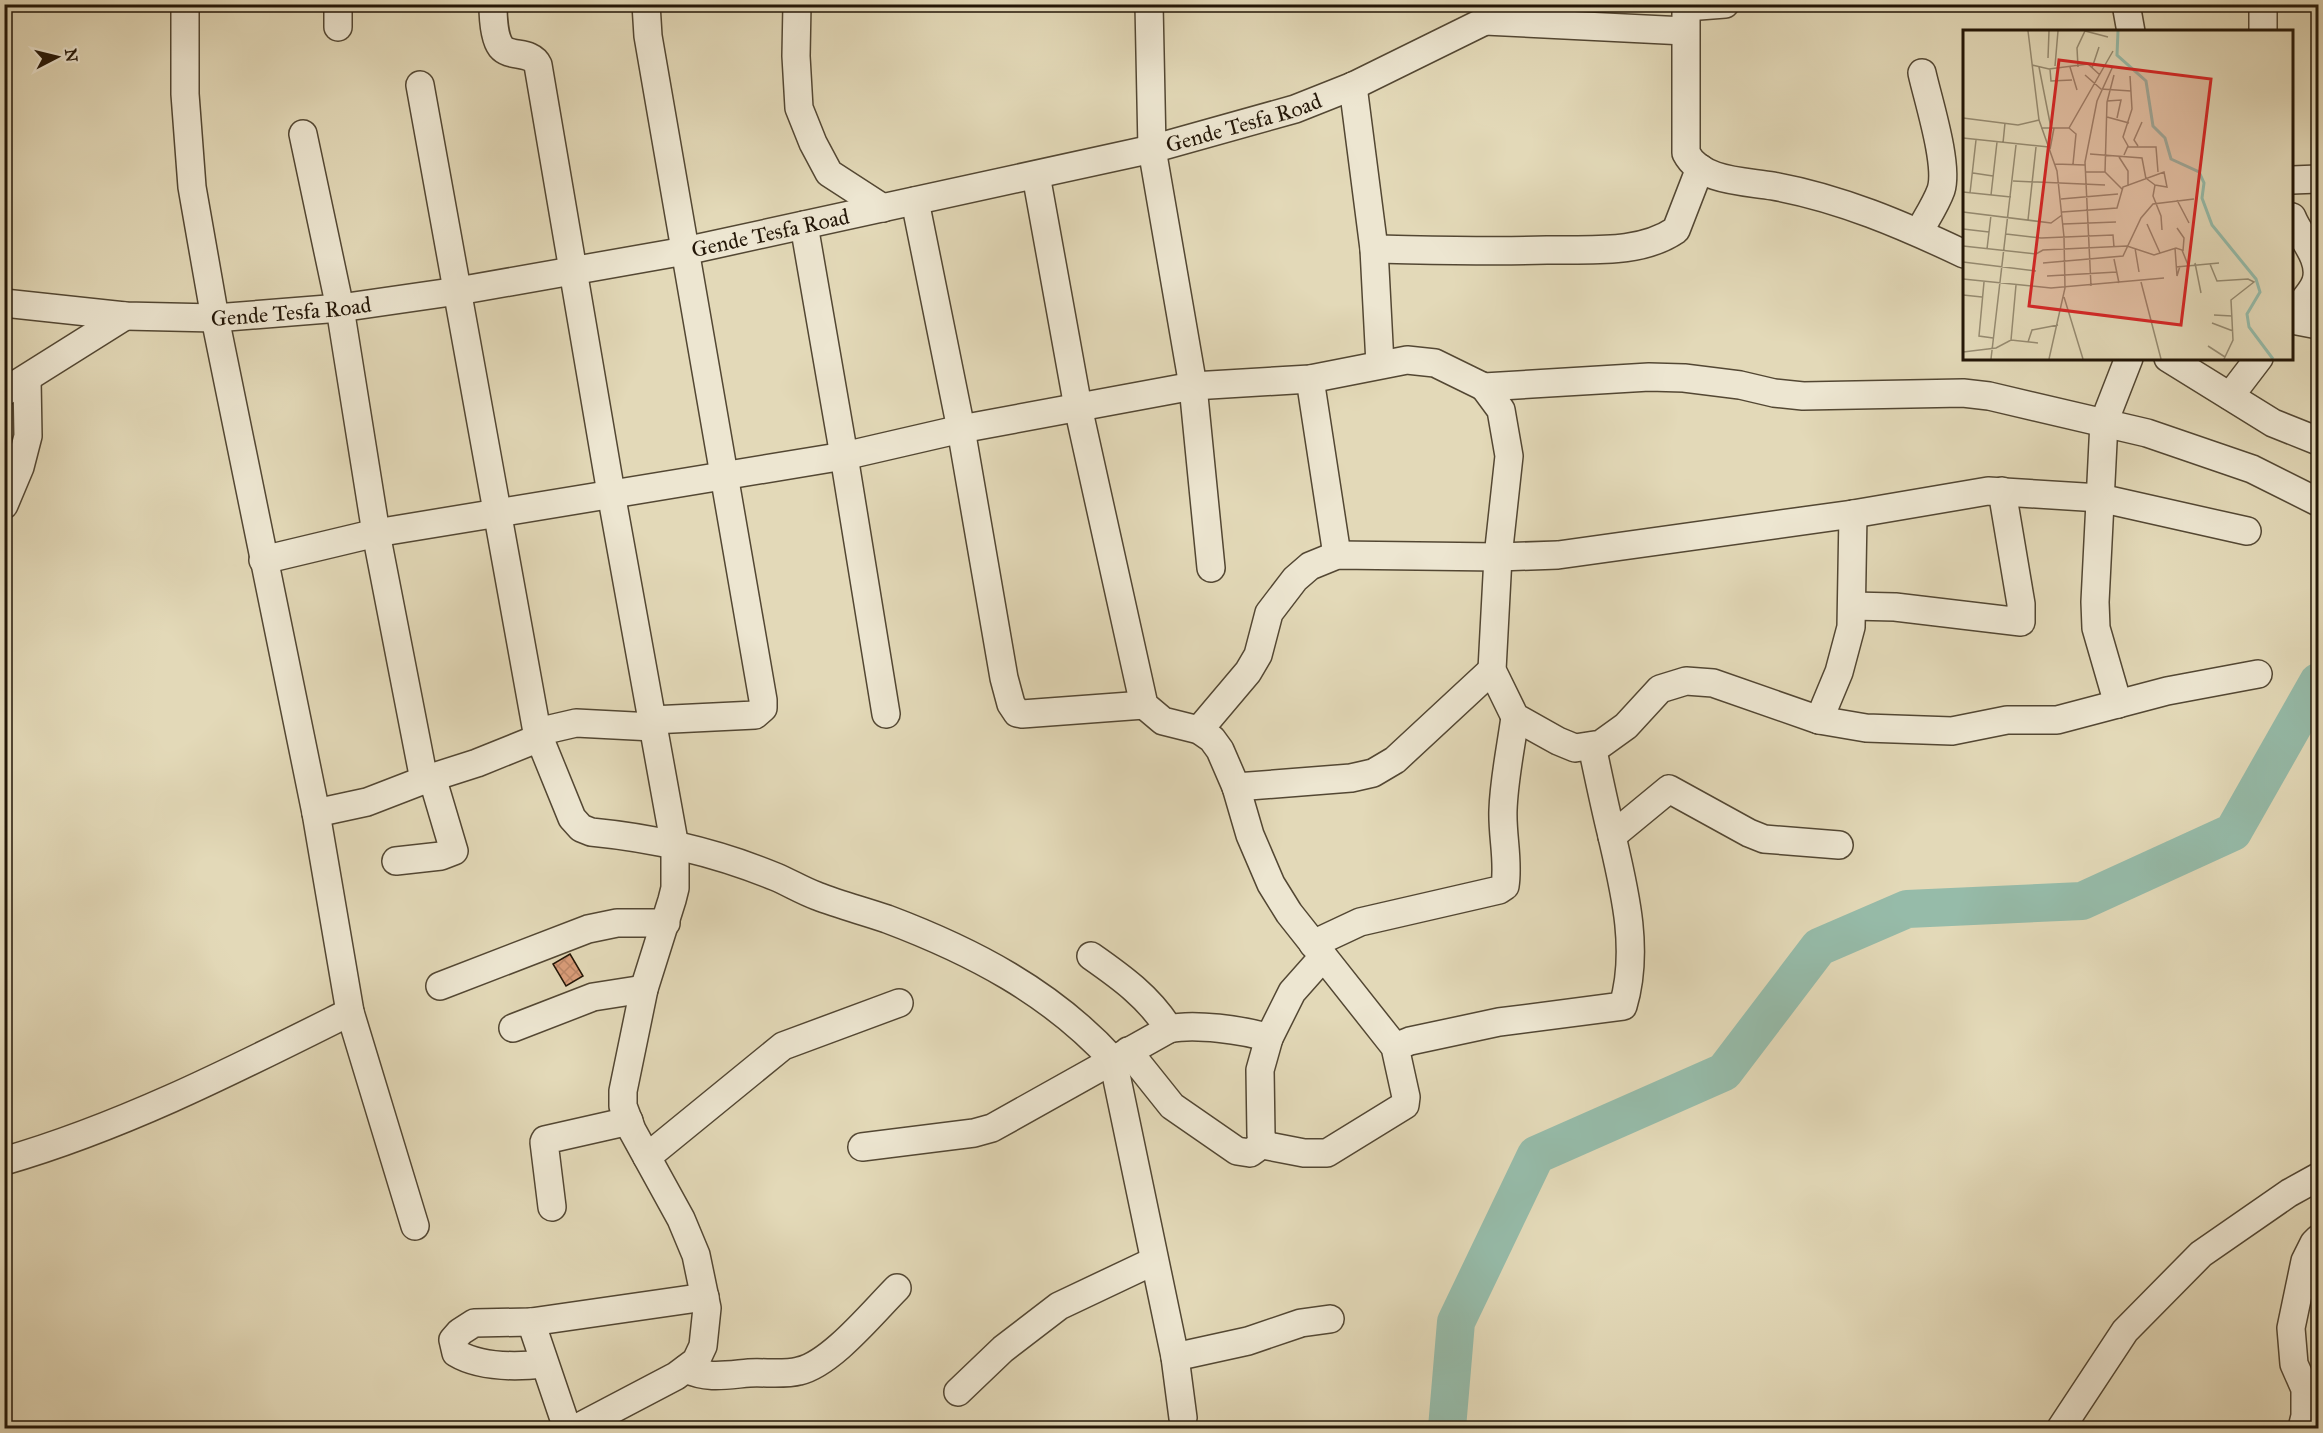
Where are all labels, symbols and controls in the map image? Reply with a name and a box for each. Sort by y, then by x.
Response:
north arrow [27,27,87,87]
inset map [1963,30,2293,360]
text: N [61,47,82,64]
street label: Gende Tesfa Road [1163,87,1325,159]
street label: Gende Tesfa Road [689,203,852,263]
street label: Gende Tesfa Road [210,291,373,332]

